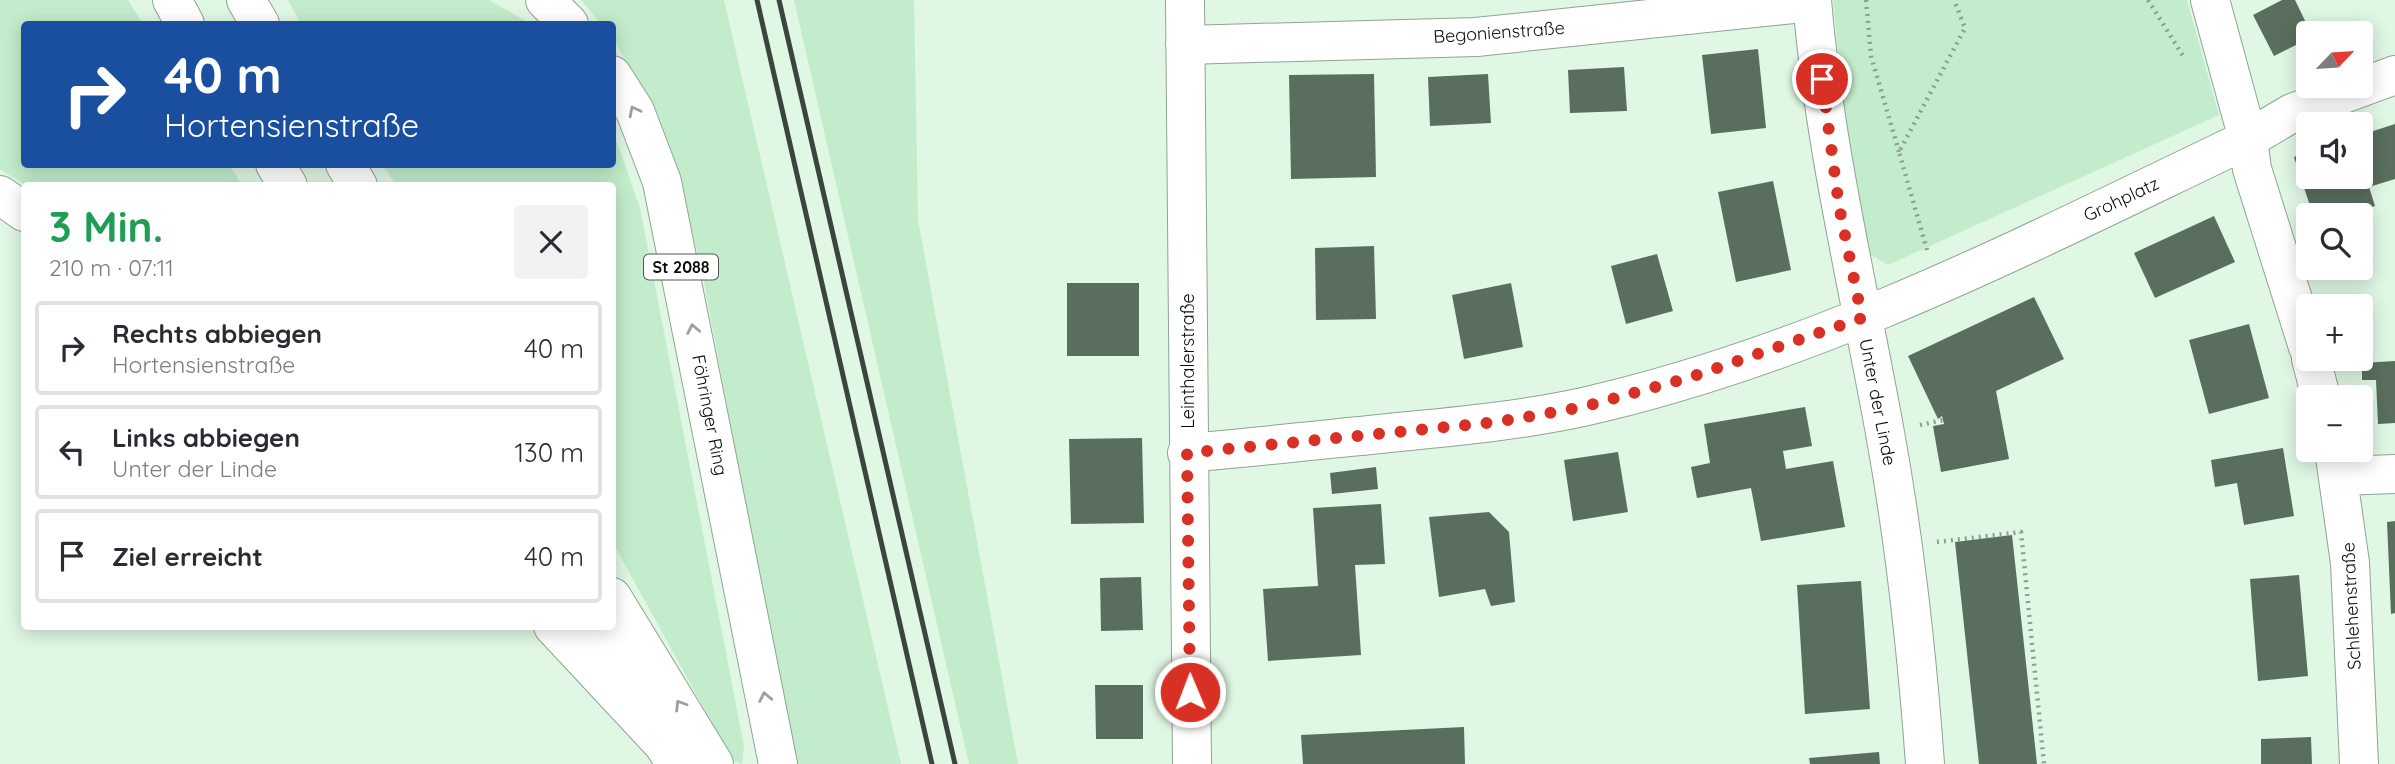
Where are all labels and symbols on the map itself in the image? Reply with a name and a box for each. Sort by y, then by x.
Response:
street label: Begonienstraße [1433,16,1565,48]
north arrow [2296,21,2373,98]
pin [1792,49,1852,109]
one-way arrow [628,105,642,118]
street label: Grohplatz [2080,171,2162,227]
road number: St 2088 [644,255,718,280]
street label: Leinthalerstraße [1176,293,1199,429]
one-way arrow [686,323,701,335]
street label: Unter der Linde [1854,336,1902,468]
street label: Föhringer Ring [687,352,733,478]
street label: Schlehenstraße [2336,542,2366,670]
position arrow [1153,655,1227,729]
one-way arrow [758,691,773,703]
one-way arrow [675,700,688,713]

